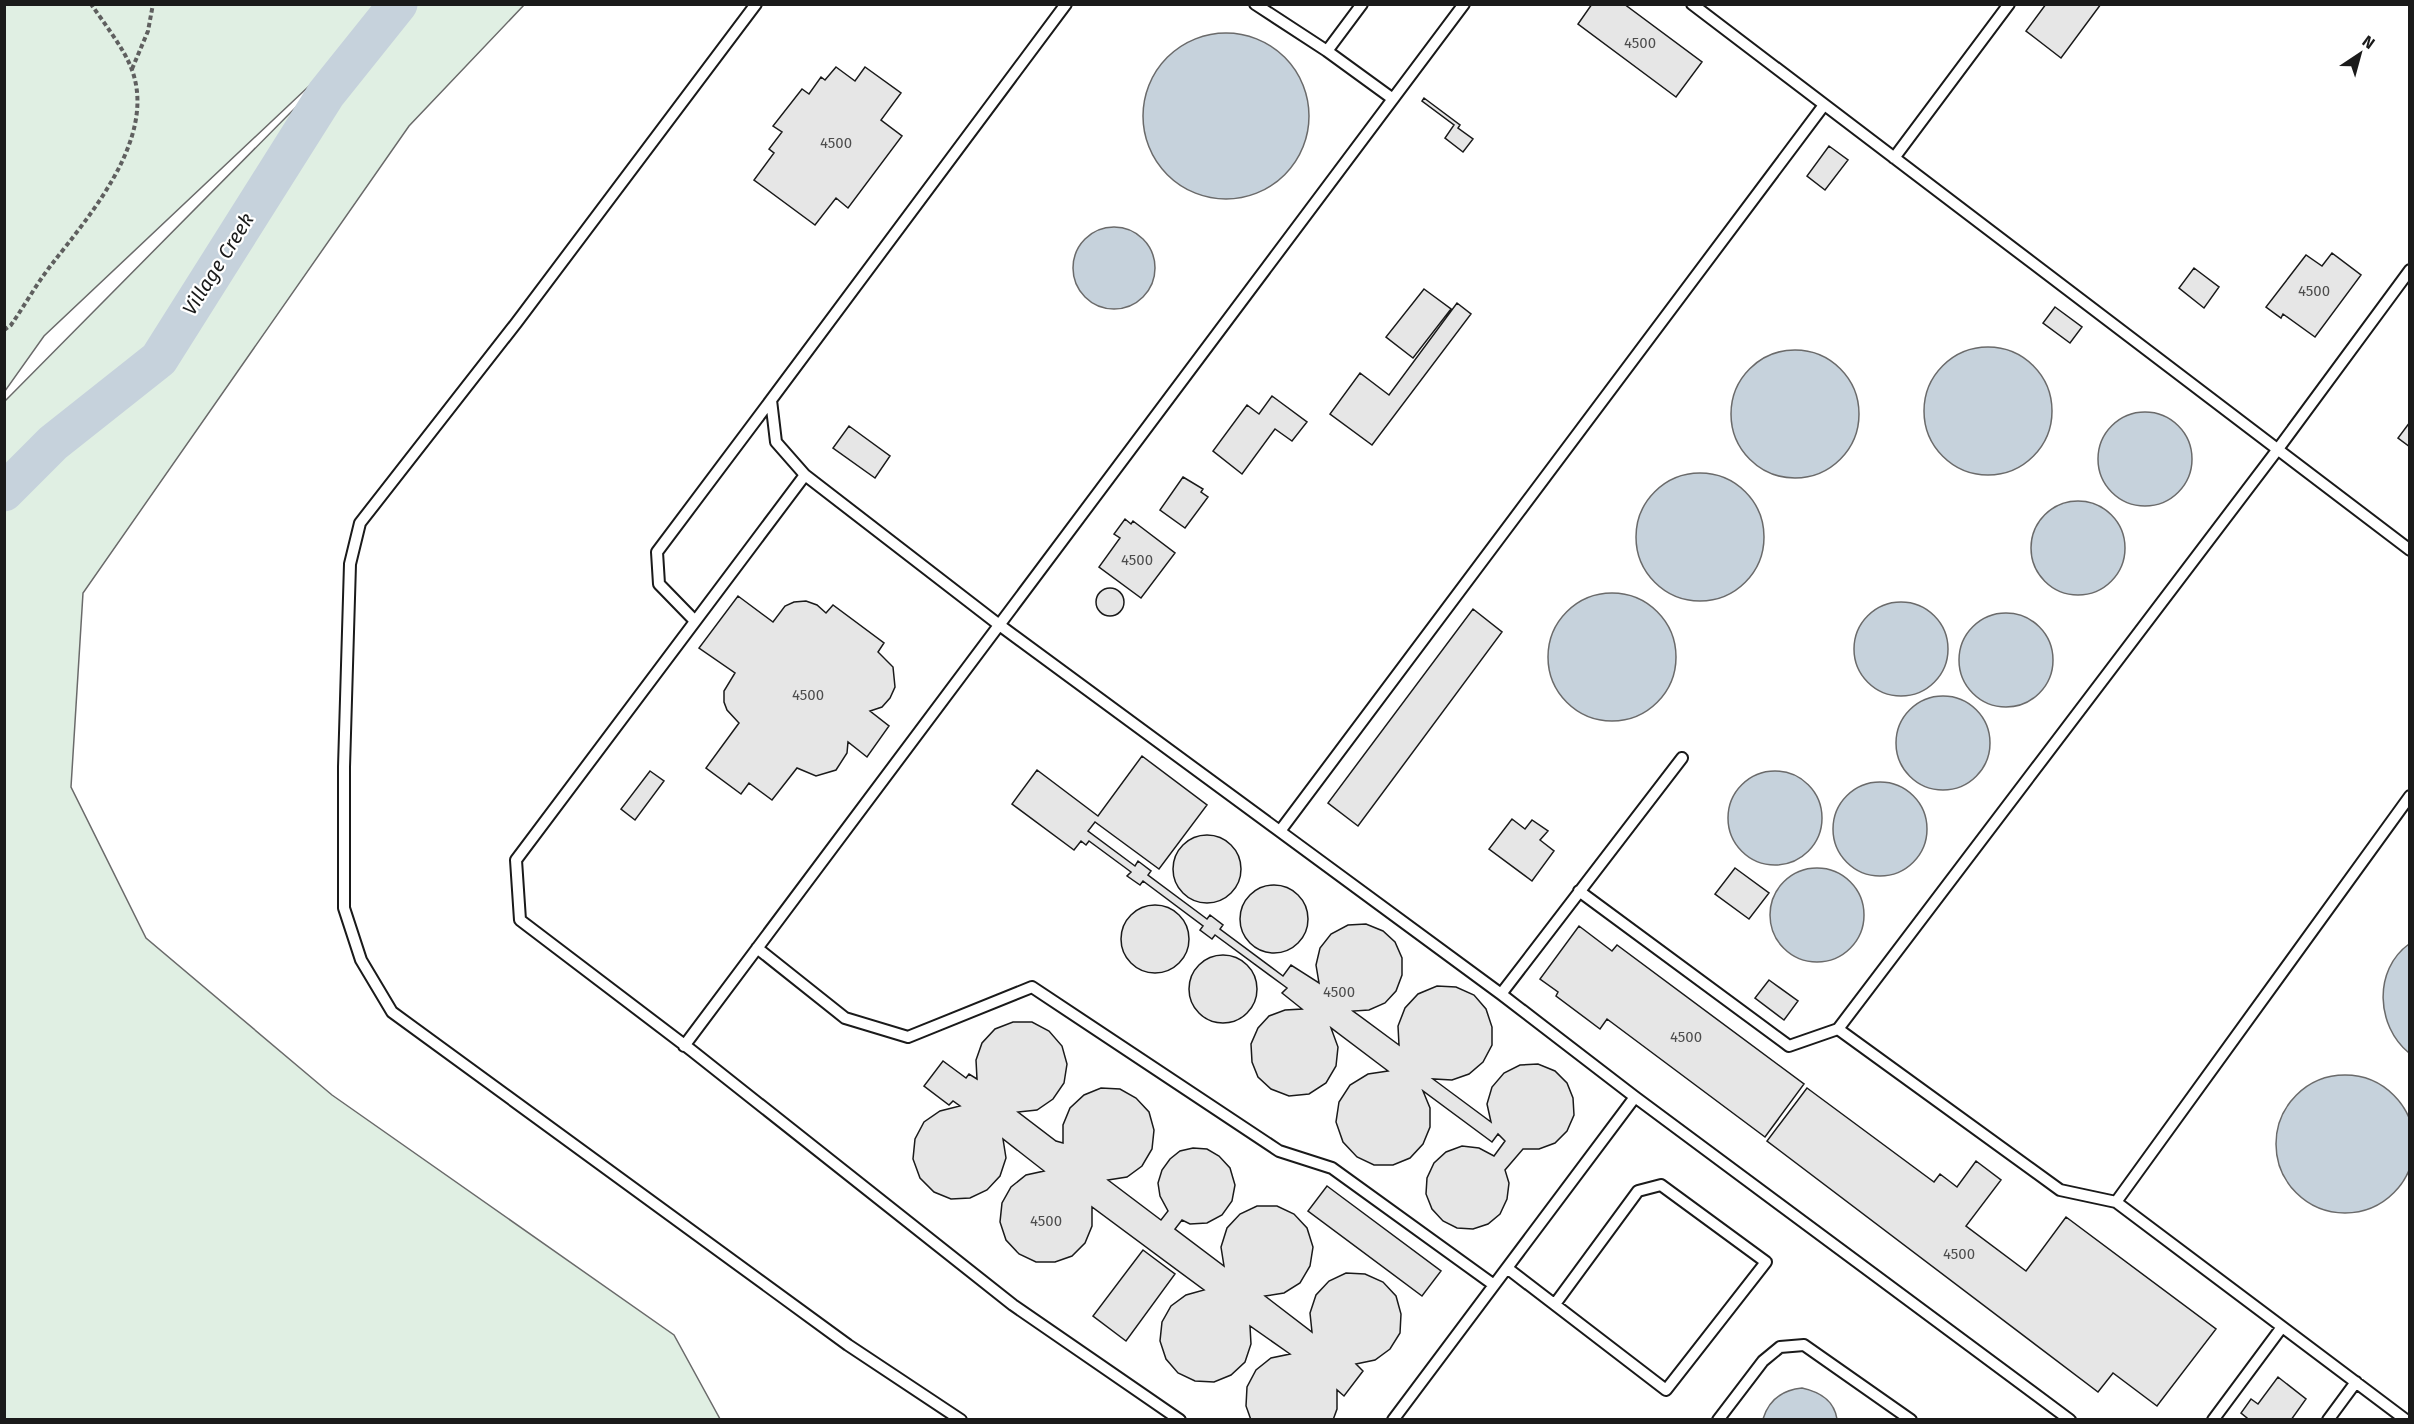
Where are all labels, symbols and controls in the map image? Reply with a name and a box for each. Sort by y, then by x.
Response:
north arrow [2330,24,2390,84]
text: N [2359,31,2378,53]
house number: 4500 [1624,34,1656,52]
house number: 4500 [820,134,852,152]
water label: Village Creek [177,208,259,319]
house number: 4500 [2298,282,2330,300]
house number: 4500 [1121,551,1153,569]
house number: 4500 [792,686,824,704]
house number: 4500 [1323,983,1355,1001]
house number: 4500 [1670,1028,1702,1046]
house number: 4500 [1030,1212,1062,1230]
house number: 4500 [1943,1245,1975,1263]

